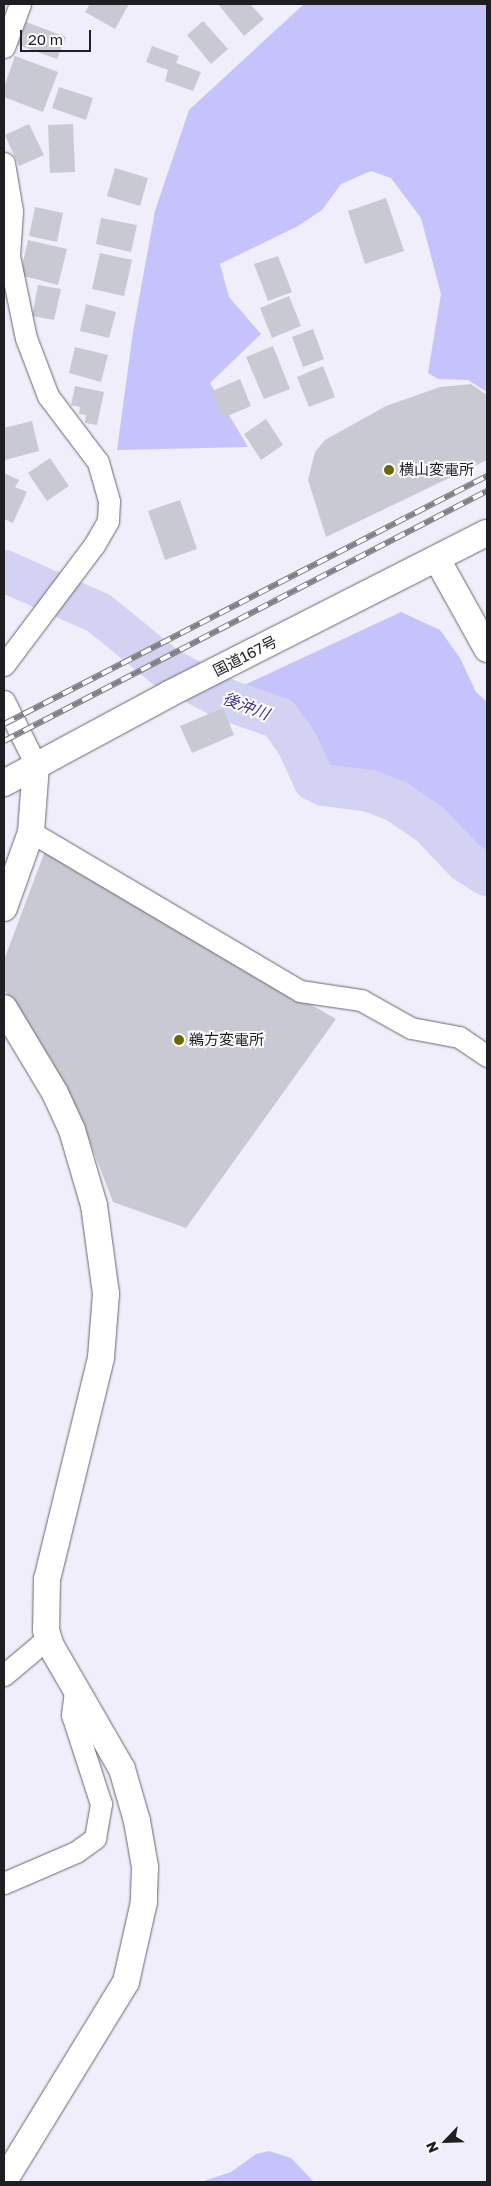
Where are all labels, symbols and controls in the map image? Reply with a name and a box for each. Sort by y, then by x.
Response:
scale bar [22,20,94,52]
text: 20 m [28,30,63,48]
place label: 横山変電所 [399,461,474,479]
marker: 横山変電所 [383,464,395,476]
street label: 国道167号 [210,632,280,680]
water label: 後沖川 [220,688,272,724]
place label: 鵜方変電所 [189,1031,264,1049]
marker: 鵜方変電所 [173,1034,185,1046]
north arrow [421,2116,471,2166]
text: N [422,2139,442,2156]

